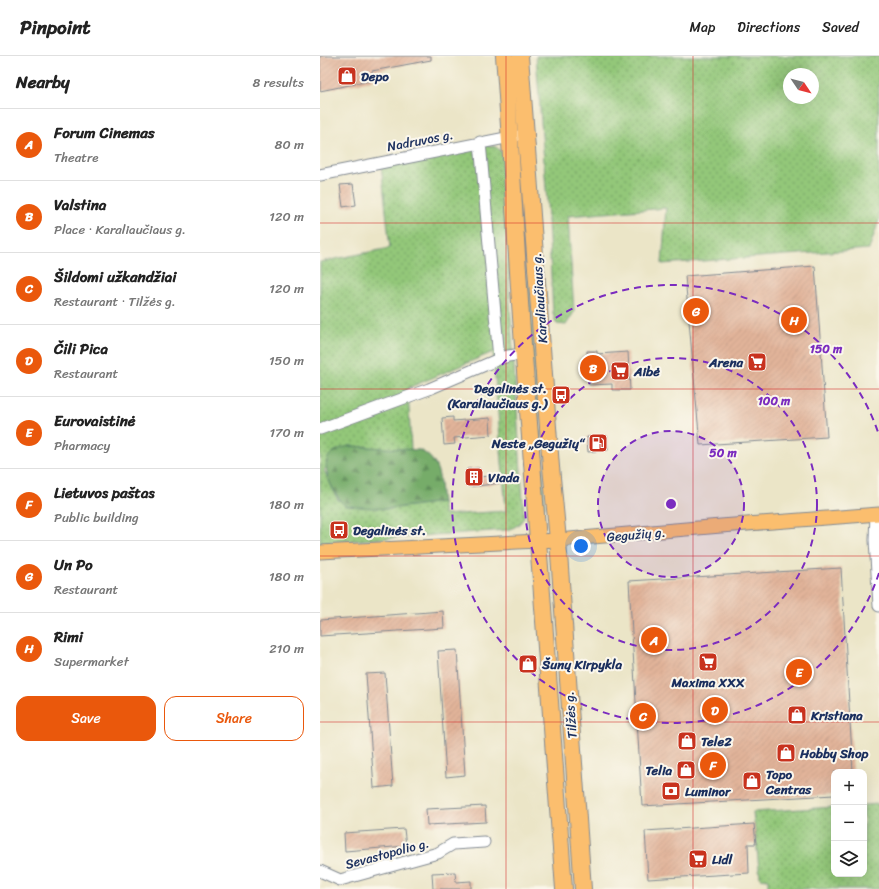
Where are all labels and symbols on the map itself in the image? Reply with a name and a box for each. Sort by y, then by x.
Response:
shop icon: Depo [336,65,358,87]
place label: Depo [361,65,389,88]
north arrow [783,68,819,104]
street label: Nadruvos g. [385,123,455,158]
street label: Karaliaučiaus g. [525,252,554,344]
pin: G [683,296,709,326]
pin: H [781,305,807,335]
text: 150 m [810,338,843,360]
place label: Arena [708,351,743,374]
supermarket icon: Arena [746,351,768,373]
pin: B [580,353,606,383]
supermarket icon: Aibė [609,360,631,382]
place label: Aibė [633,360,660,383]
place label: Degalinės st. (Karaliaučiaus g.) [447,377,548,415]
bus stop icon: Degalinės st. (Karaliaučiaus g.) [550,384,572,406]
text: 100 m [758,390,791,412]
place label: Neste „Gegužių“ [491,432,586,455]
fuel station icon: Neste „Gegužių“ [587,432,609,454]
text: 50 m [709,442,737,464]
building icon: Viada [463,466,485,488]
place label: Viada [488,466,520,489]
centre of rings [664,497,678,511]
bus stop icon: Degalinės st. [328,519,350,541]
place label: Degalinės st. [353,519,426,542]
street label: Gegužių g. [606,520,666,549]
your location [571,536,591,556]
pin: A [641,625,667,655]
supermarket icon: Maxima XXX [697,651,719,673]
shop icon: Šunų Kirpykla [517,653,539,675]
place label: Šunų Kirpykla [541,653,623,676]
pin: E [786,657,812,687]
place label: Maxima XXX [671,671,745,694]
street label: Tilžės g. [557,691,584,739]
pin: D [702,695,728,725]
pin: C [630,701,656,731]
shop icon: Kristiana [786,704,808,726]
place label: Kristiana [810,704,863,727]
shop icon: Tele2 [676,730,698,752]
place label: Tele2 [701,730,732,753]
shop icon: Hobby Shop [775,742,797,764]
place label: Hobby Shop [799,742,869,765]
pin: F [700,750,726,780]
place label: Telia [645,759,672,782]
shop icon: Telia [675,759,697,781]
place label: Topo Centras [765,763,812,801]
shop icon: Topo Centras [741,770,763,792]
bank icon: Luminor [660,780,682,802]
place label: Luminor [685,780,732,803]
street label: Sevastopolio g. [343,831,432,876]
supermarket icon: Lidl [687,848,709,870]
place label: Lidl [712,848,733,871]

